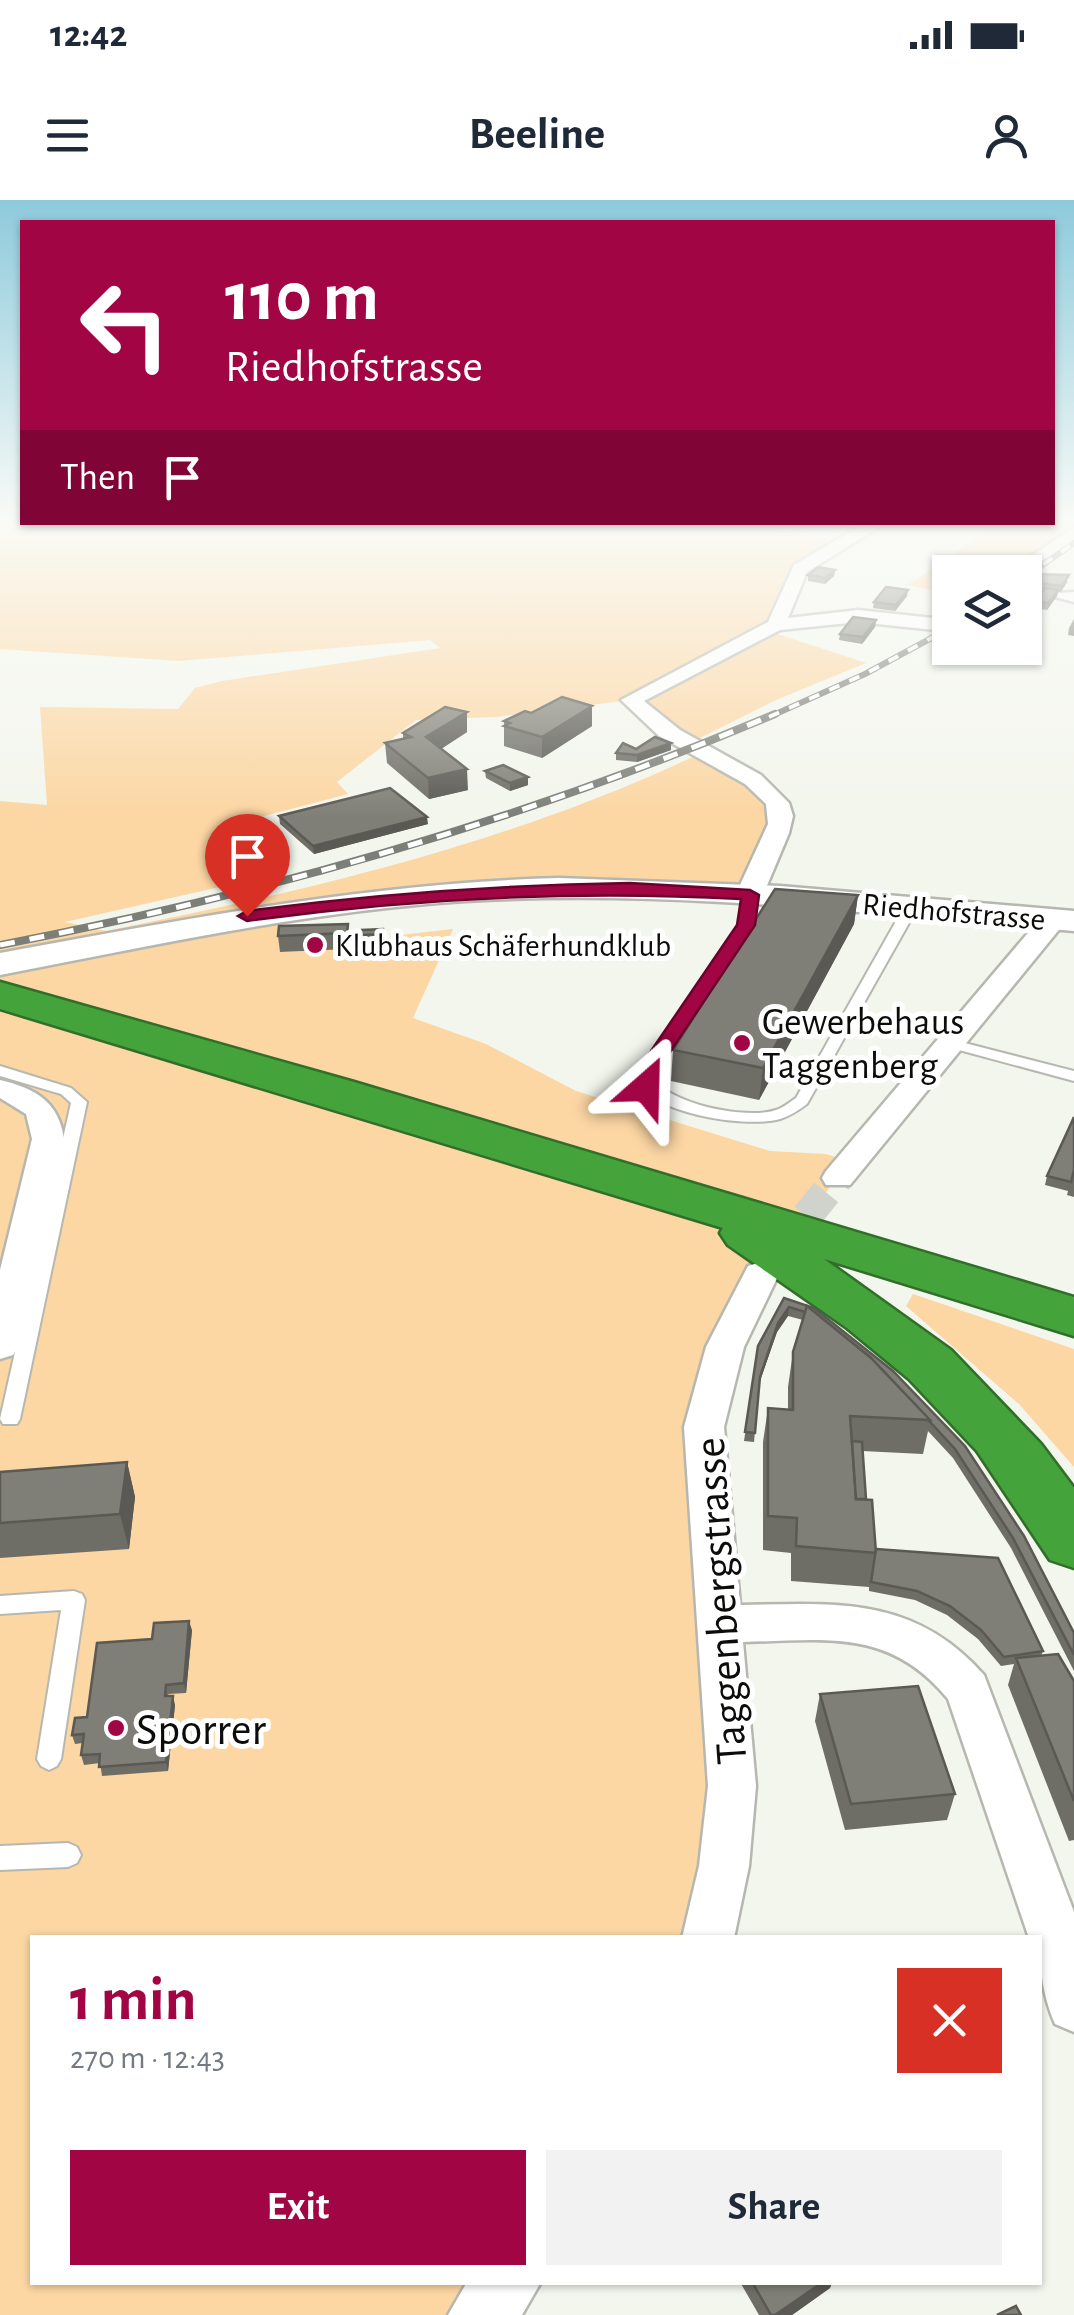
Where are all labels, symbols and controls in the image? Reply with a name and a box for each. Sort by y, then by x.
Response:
text: 12:42 [50,16,127,54]
icon: menu [40,108,95,163]
icon: person [979,108,1034,163]
text: Beeline [469,112,605,157]
icon: left [60,260,190,390]
text: 110 m [225,263,379,333]
text: Riedhofstrasse [225,345,483,390]
icon: arrive [155,450,210,505]
text: Then [60,459,135,497]
map controls [932,555,1042,665]
button: layers [932,555,1042,665]
pin [205,814,290,917]
icon: arrive [220,829,275,884]
street label: Riedhofstrasse [861,888,1047,936]
place label: Klubhaus Schäferhundklub [335,930,671,962]
marker: Klubhaus Schäferhundklub [304,934,326,956]
place label: Gewerbehaus Taggenberg [762,1004,964,1086]
marker: Gewerbehaus Taggenberg [731,1032,753,1054]
position arrow [594,1035,698,1139]
street label: Taggenbergstrasse [688,1436,755,1766]
place label: Sporrer [136,1708,267,1753]
marker: Sporrer [105,1717,127,1739]
button: close [897,1968,1002,2073]
text: 1 min [70,1971,196,2031]
text: 270 m · 12:43 [70,2042,225,2074]
button: Exit [70,2150,526,2265]
button: Share [546,2150,1002,2265]

